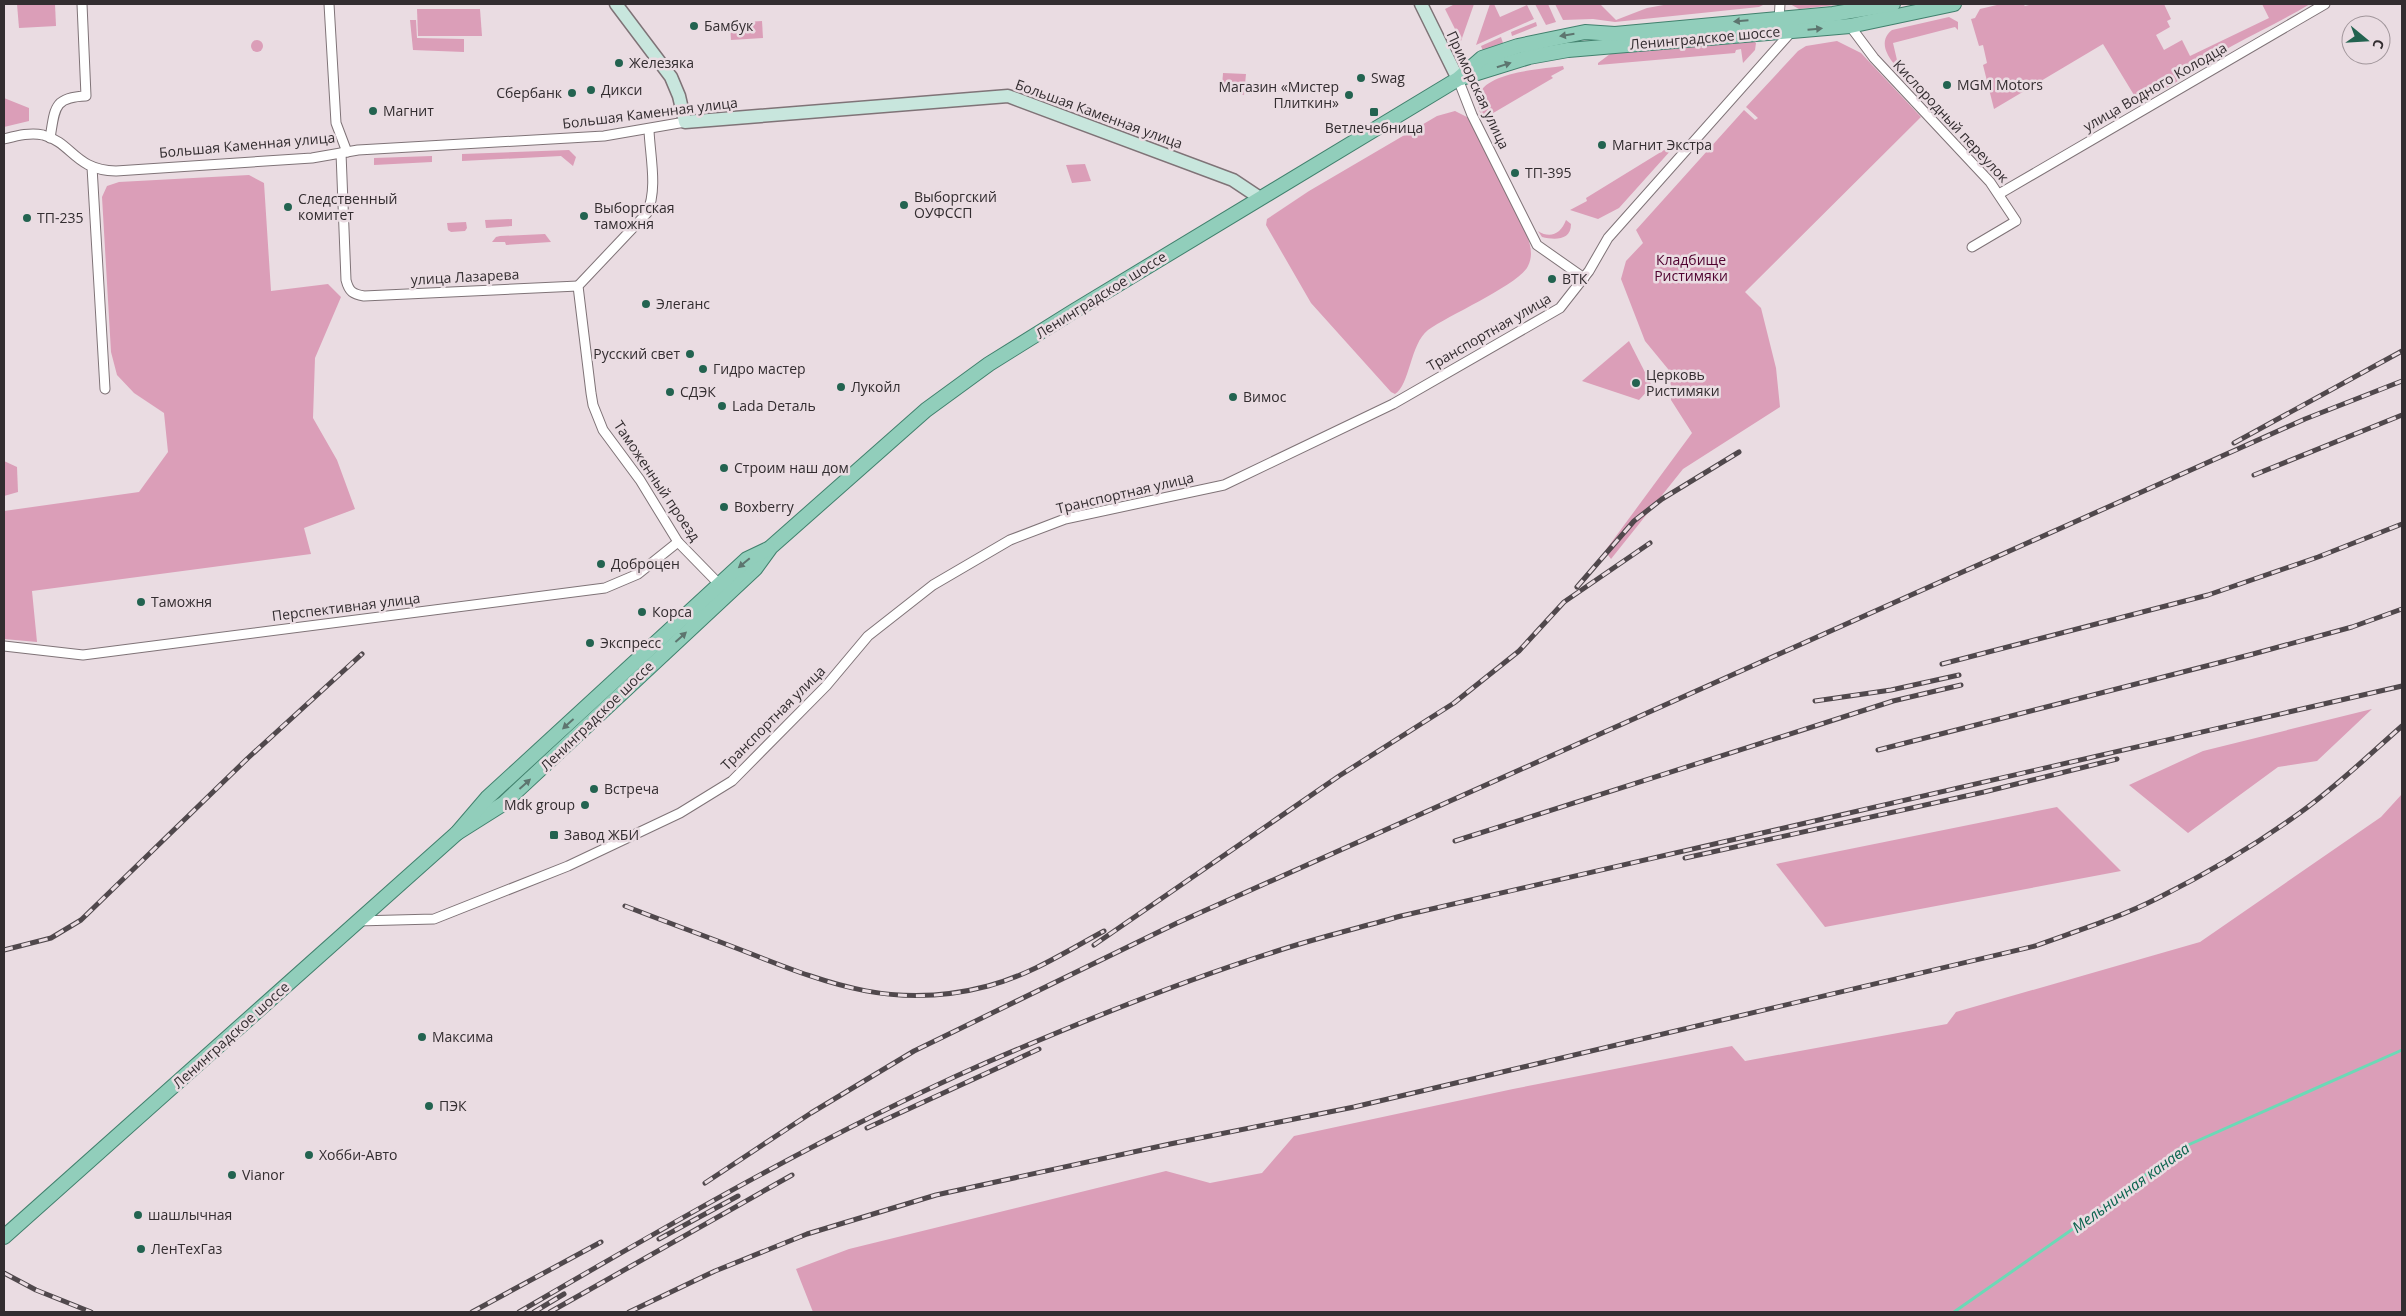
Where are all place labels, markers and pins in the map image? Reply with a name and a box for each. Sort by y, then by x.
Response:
place label: Бамбук [704,16,754,35]
marker: Бамбук [688,20,700,32]
place label: Железяка [629,53,694,72]
marker: Железяка [613,57,625,69]
place label: Swag [1371,68,1405,87]
marker: Swag [1355,72,1367,84]
place label: MGM Motors [1957,75,2043,94]
place label: Магазин «Мистер Плиткин» [1218,77,1339,112]
marker: MGM Motors [1941,79,1953,91]
place label: Дикси [601,80,642,99]
place label: Сбербанк [496,83,563,102]
marker: Дикси [585,84,597,96]
marker: Сбербанк [566,87,578,99]
marker: Магазин «Мистер Плиткин» [1343,89,1355,101]
place label: Магнит [383,101,434,120]
marker: Магнит [367,105,379,117]
marker: Ветлечебница [1368,106,1380,118]
place label: Ветлечебница [1325,118,1423,137]
place label: Магнит Экстра [1612,135,1712,154]
marker: Магнит Экстра [1596,139,1608,151]
place label: ТП-395 [1525,163,1571,182]
marker: ТП-395 [1509,167,1521,179]
place label: Выборгский ОУФССП [914,187,997,222]
place label: Следственный комитет [298,189,397,224]
place label: Выборгская таможня [594,198,675,233]
marker: Выборгский ОУФССП [898,199,910,211]
marker: Следственный комитет [282,201,294,213]
place label: ТП-235 [37,208,83,227]
marker: Выборгская таможня [578,210,590,222]
marker: ТП-235 [21,212,33,224]
place label: ВТК [1562,269,1588,288]
marker: ВТК [1546,273,1558,285]
place label: Элеганс [656,294,710,313]
marker: Элеганс [640,298,652,310]
place label: Русский свет [593,344,680,363]
marker: Русский свет [684,348,696,360]
place label: Гидро мастер [713,359,806,378]
marker: Гидро мастер [697,363,709,375]
place label: Церковь Ристимяки [1646,365,1720,400]
place label: Лукойл [851,377,900,396]
marker: Церковь Ристимяки [1630,377,1642,389]
marker: Лукойл [835,381,847,393]
place label: СДЭК [680,382,716,401]
marker: СДЭК [664,386,676,398]
place label: Вимос [1243,387,1287,406]
marker: Вимос [1227,391,1239,403]
place label: Lada Dеталь [732,396,816,415]
marker: Lada Dеталь [716,400,728,412]
place label: Строим наш дом [734,458,849,477]
marker: Строим наш дом [718,462,730,474]
place label: Boxberry [734,497,795,516]
marker: Boxberry [718,501,730,513]
place label: Доброцен [611,554,680,573]
marker: Доброцен [595,558,607,570]
place label: Таможня [151,592,212,611]
marker: Таможня [135,596,147,608]
place label: Корса [652,602,692,621]
marker: Корса [636,606,648,618]
place label: Экспресс [600,633,662,652]
marker: Экспресс [584,637,596,649]
place label: Встреча [604,779,659,798]
marker: Встреча [588,783,600,795]
place label: Mdk group [504,795,575,814]
marker: Mdk group [579,799,591,811]
place label: Завод ЖБИ [564,825,639,844]
marker: Завод ЖБИ [548,829,560,841]
place label: Максима [432,1027,493,1046]
marker: Максима [416,1031,428,1043]
place label: ПЭК [439,1096,467,1115]
marker: ПЭК [423,1100,435,1112]
place label: Хобби-Авто [319,1145,397,1164]
marker: Хобби-Авто [303,1149,315,1161]
place label: Vianor [242,1165,285,1184]
marker: Vianor [226,1169,238,1181]
place label: шашлычная [148,1205,232,1224]
marker: шашлычная [132,1209,144,1221]
place label: ЛенТехГаз [151,1239,223,1258]
marker: ЛенТехГаз [135,1243,147,1255]

